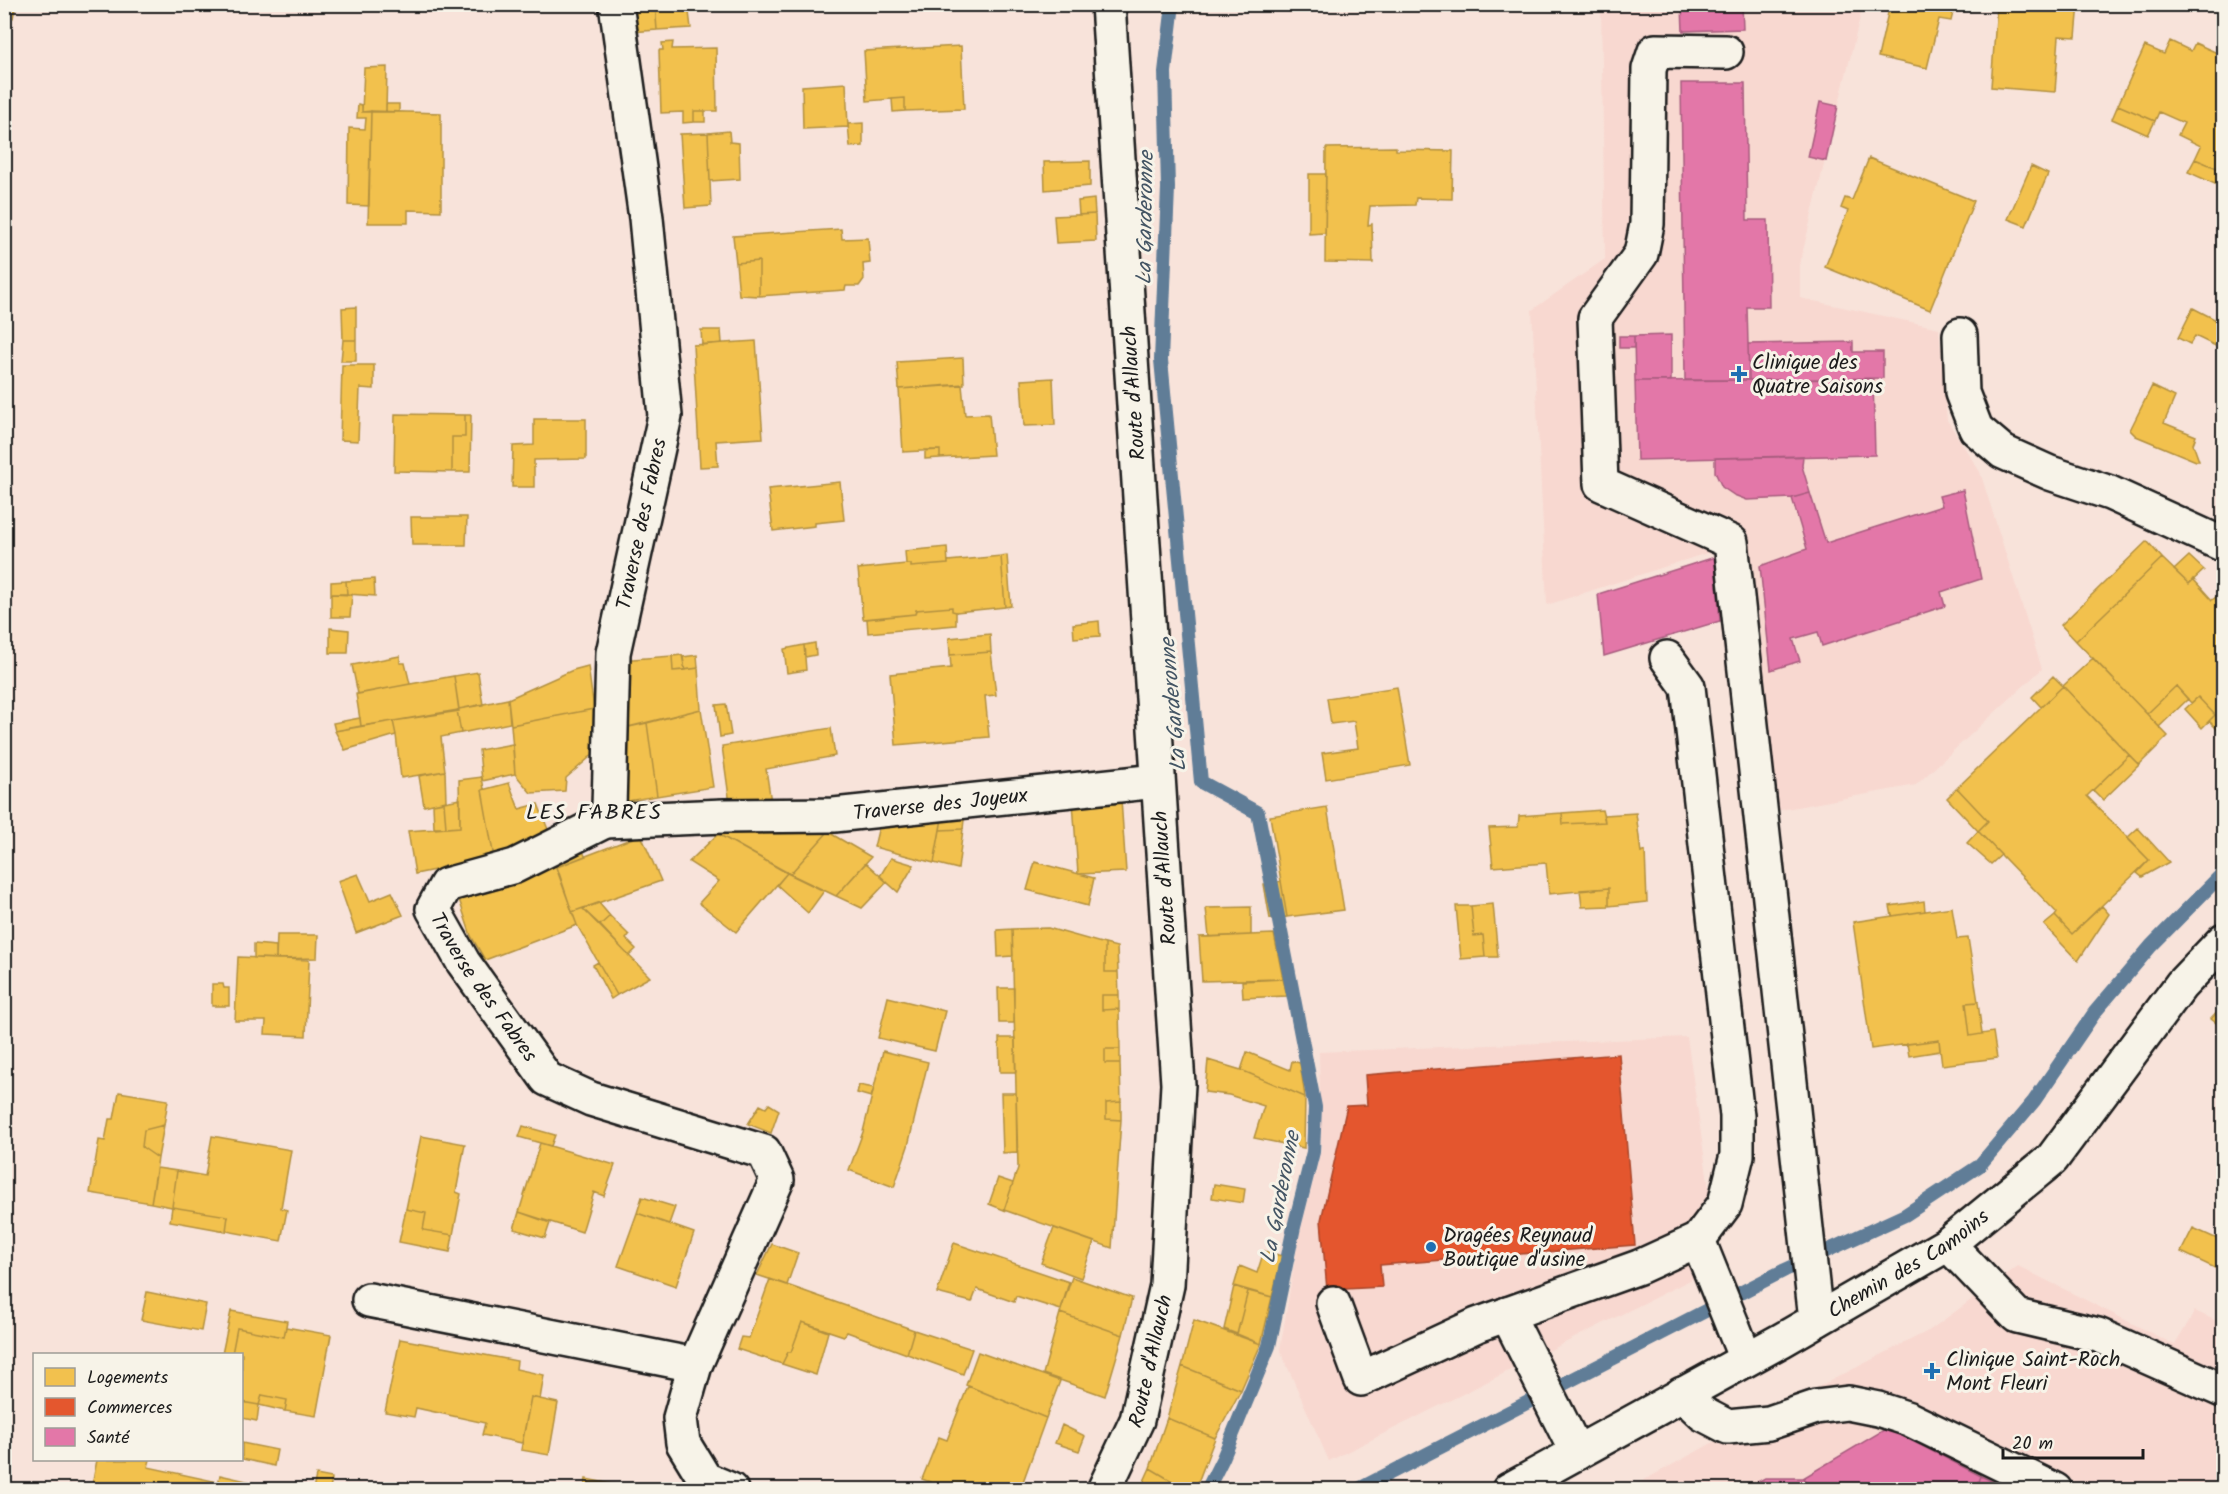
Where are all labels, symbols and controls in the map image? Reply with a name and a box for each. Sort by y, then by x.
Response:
water label: La Garderonne [1128,149,1165,285]
street label: Route d'Allauch [1113,324,1156,461]
place label: Clinique des Quatre Saisons [1752,347,1883,404]
marker: Clinique des Quatre Saisons [1730,365,1748,383]
street label: Traverse des Fabres [608,435,677,613]
water label: La Garderonne [1151,635,1198,773]
street label: Traverse des Joyeux [852,780,1030,831]
district label: LES FABRES [526,796,662,831]
street label: Route d'Allauch [1144,809,1187,946]
street label: Traverse des Fabres [420,907,545,1070]
water label: La Garderonne [1252,1126,1312,1266]
street label: Chemin des Camoins [1822,1202,1997,1328]
place label: Dragées Reynaud Boutique d'usine [1443,1220,1593,1277]
marker: Dragées Reynaud Boutique d'usine [1424,1240,1438,1254]
street label: Route d'Allauch [1120,1292,1182,1434]
place label: Clinique Saint-Roch Mont Fleuri [1946,1344,2120,1401]
legend [33,1353,243,1461]
marker: Clinique Saint-Roch Mont Fleuri [1923,1362,1941,1380]
text: Logements [87,1364,169,1393]
text: Commerces [87,1394,173,1423]
scale bar [2003,1422,2142,1460]
text: Santé [87,1424,131,1453]
text: 20 m [2012,1430,2053,1459]

